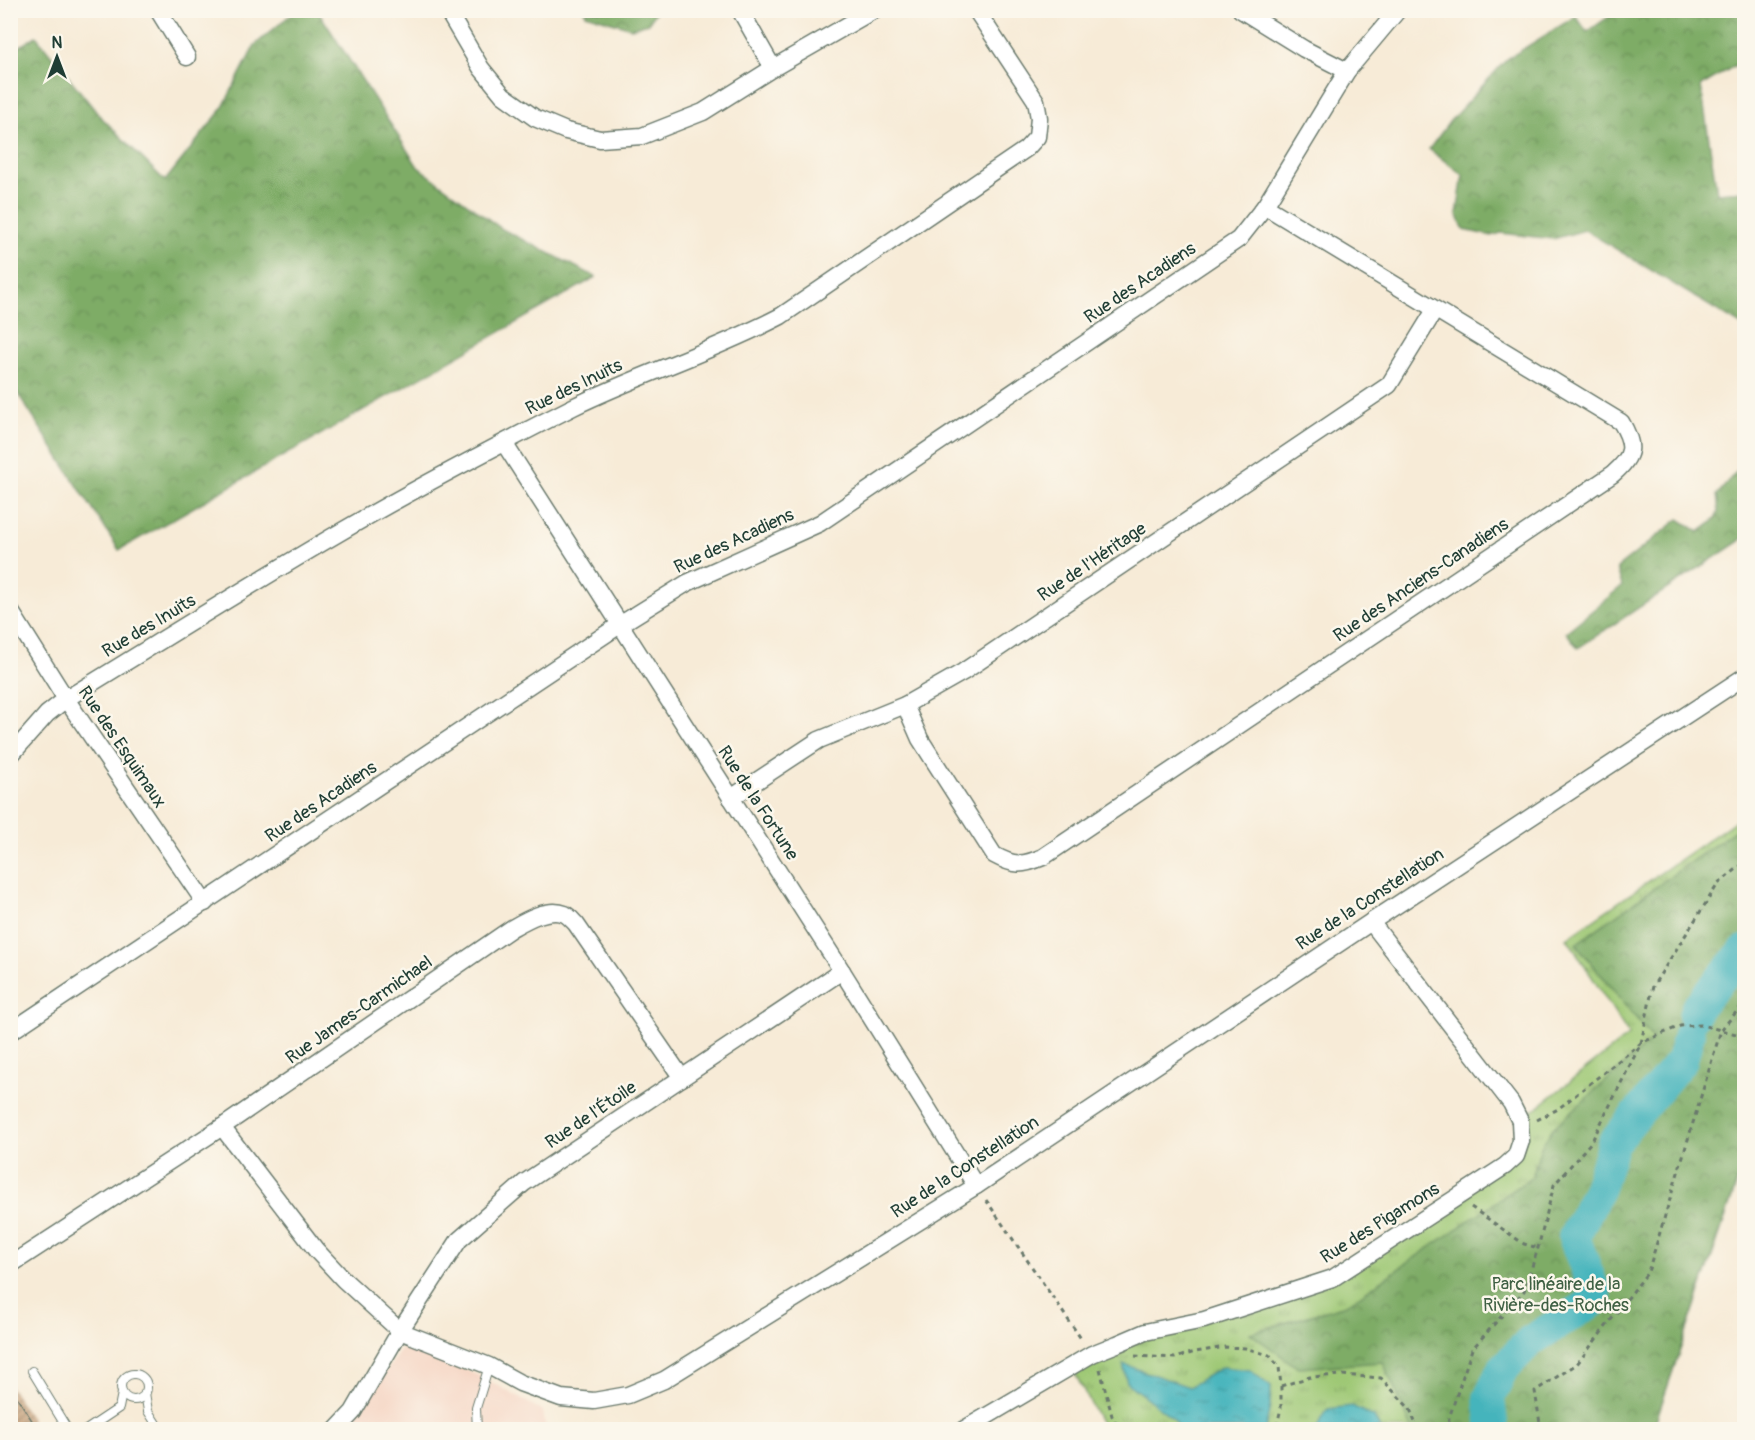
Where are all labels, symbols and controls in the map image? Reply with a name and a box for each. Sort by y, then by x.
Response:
north arrow [27,27,87,87]
text: N [52,33,63,53]
street label: Rue des Acadiens [1080,237,1200,329]
street label: Rue des Inuits [522,354,626,420]
street label: Rue des Acadiens [670,503,798,579]
street label: Rue des Anciens-Canadiens [1329,513,1513,647]
street label: Rue de l'Héritage [1033,517,1151,607]
street label: Rue des Inuits [98,589,200,663]
street label: Rue des Esquimaux [73,682,171,812]
street label: Rue de la Fortune [712,741,804,865]
street label: Rue des Acadiens [261,756,381,848]
street label: Rue de la Constellation [1292,843,1448,955]
street label: Rue James-Carmichael [281,951,437,1069]
street label: Rue de l'Étoile [541,1076,641,1154]
street label: Rue de la Constellation [887,1111,1043,1223]
street label: Rue des Pigamons [1316,1177,1444,1269]
park label: Parc linéaire de la Rivière-des-Roches [1483,1273,1629,1317]

